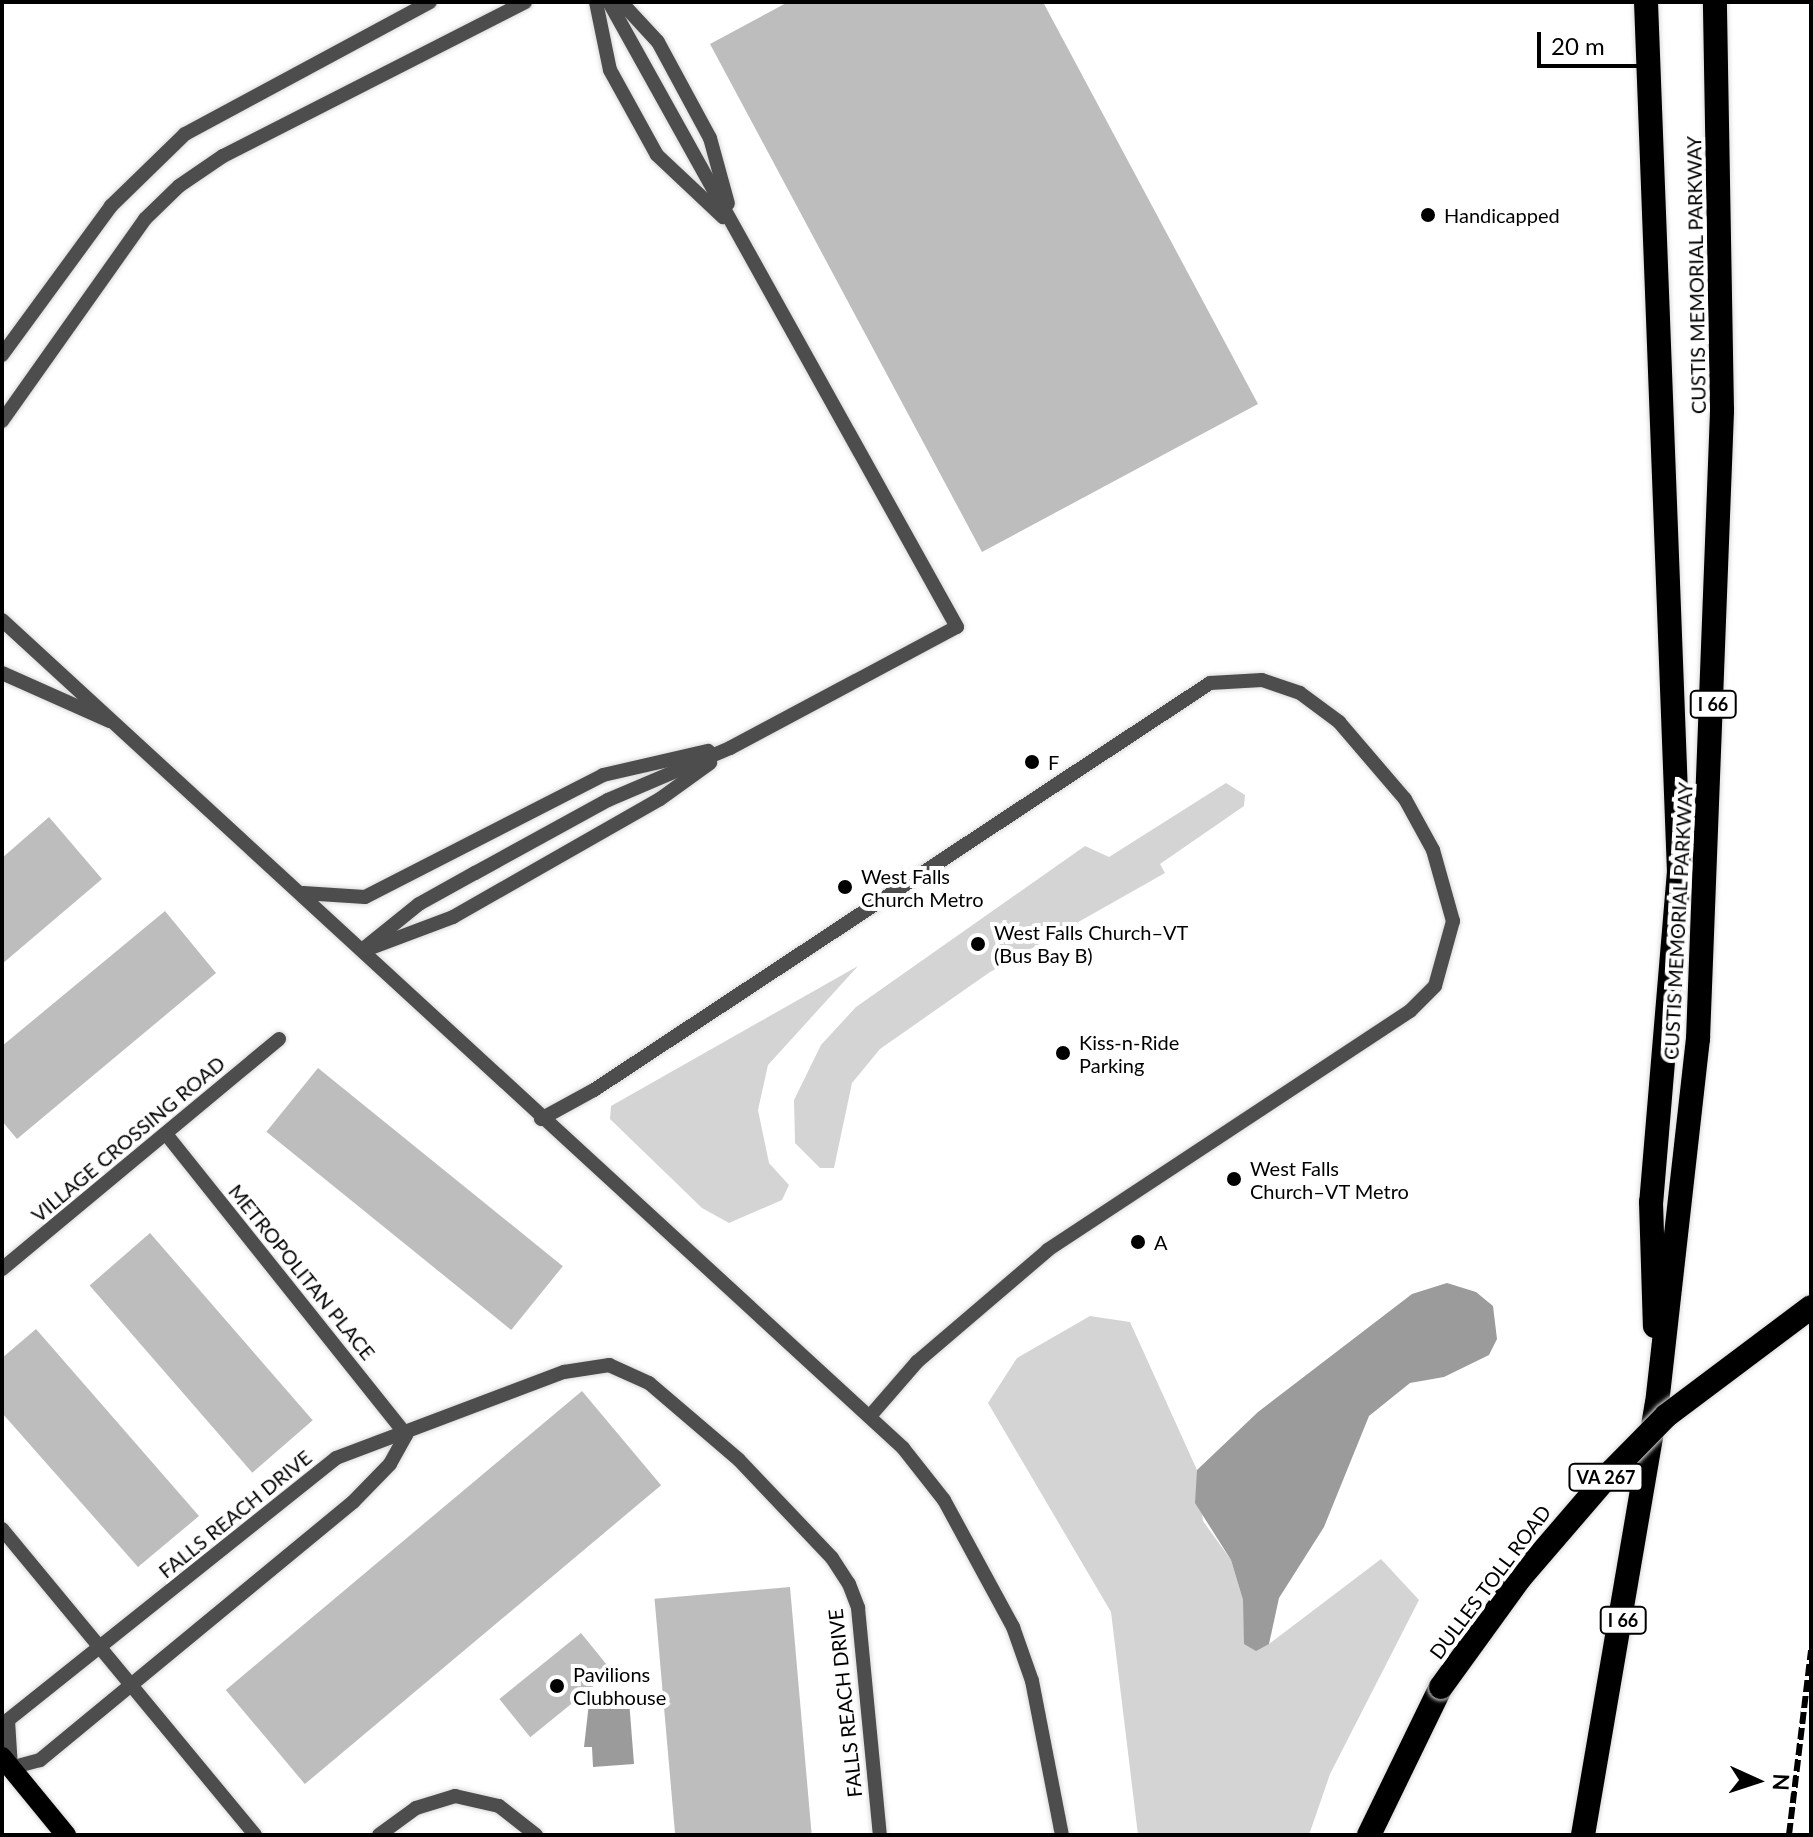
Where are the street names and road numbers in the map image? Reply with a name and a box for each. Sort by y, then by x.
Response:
street label: CUSTIS MEMORIAL PARKWAY [1682,135,1710,415]
road number: I 66 [1689,690,1737,718]
street label: CUSTIS MEMORIAL PARKWAY [1659,781,1697,1061]
street label: VILLAGE CROSSING ROAD [26,1051,230,1227]
street label: METROPOLITAN PLACE [224,1179,380,1365]
street label: FALLS REACH DRIVE [154,1445,316,1583]
road number: VA 267 [1568,1463,1644,1491]
street label: DULLES TOLL ROAD [1424,1500,1556,1664]
road number: I 66 [1599,1606,1647,1634]
street label: FALLS REACH DRIVE [823,1607,867,1799]

